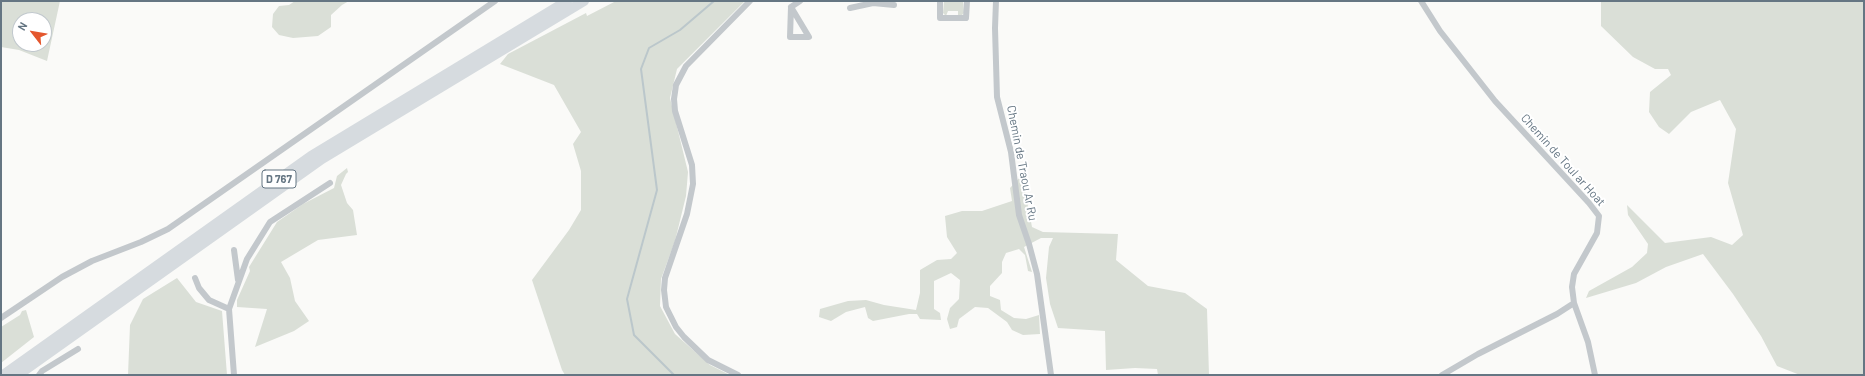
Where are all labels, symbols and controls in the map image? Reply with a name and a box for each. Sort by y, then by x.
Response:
north arrow [12,12,52,52]
text: N [15,20,30,33]
street label: Chemin de Traou Ar Ru [1004,104,1040,222]
street label: Chemin de Toul ar Hoat [1518,111,1608,209]
road number: D 767 [262,170,296,188]

